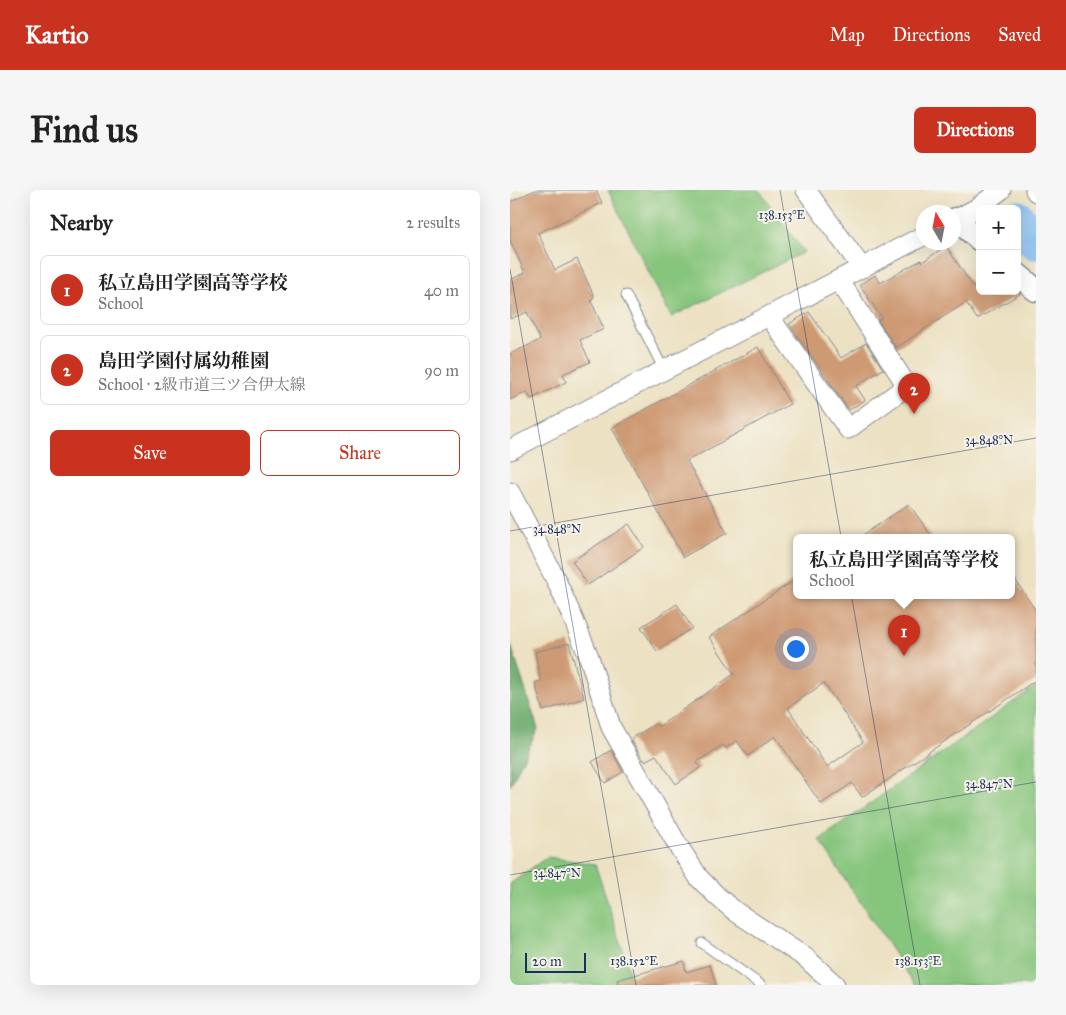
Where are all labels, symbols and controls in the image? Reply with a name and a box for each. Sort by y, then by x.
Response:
text: Kartio [25,20,88,50]
text: Map [829,24,865,46]
text: Directions [893,24,970,46]
text: Saved [998,24,1041,46]
button: Directions [914,107,1036,153]
text: Find us [30,109,138,152]
north arrow [916,205,961,250]
map controls [976,205,1021,295]
button: + [976,205,1021,250]
text: 138.153°E [759,208,806,222]
text: Nearby [50,210,113,236]
text: 2 results [406,213,460,232]
button: − [976,250,1021,295]
text: 私立島田学園高等学校 [98,271,288,294]
text: 1 [64,281,70,300]
text: 40 m [424,281,459,300]
text: School [98,294,143,313]
text: 島田学園付属幼稚園 [98,349,269,372]
text: 2 [63,361,71,380]
text: 90 m [424,361,459,380]
pin: 2 [898,373,930,414]
text: School · 2級市道三ツ合伊太線 [98,375,306,394]
button: Save [50,430,250,476]
button: Share [260,430,460,476]
text: 34.848°N [965,433,1013,447]
text: 34.848°N [533,522,581,536]
popup [793,534,1015,599]
text: 私立島田学園高等学校 [809,548,999,571]
text: School [809,571,854,590]
pin: 1 [888,615,920,656]
your location [783,636,809,662]
text: 34.847°N [965,777,1013,791]
text: 34.847°N [533,866,581,880]
scale bar [525,950,586,973]
text: 20 m [532,953,562,970]
text: 138.152°E [610,954,658,968]
text: 138.153°E [895,954,942,968]

